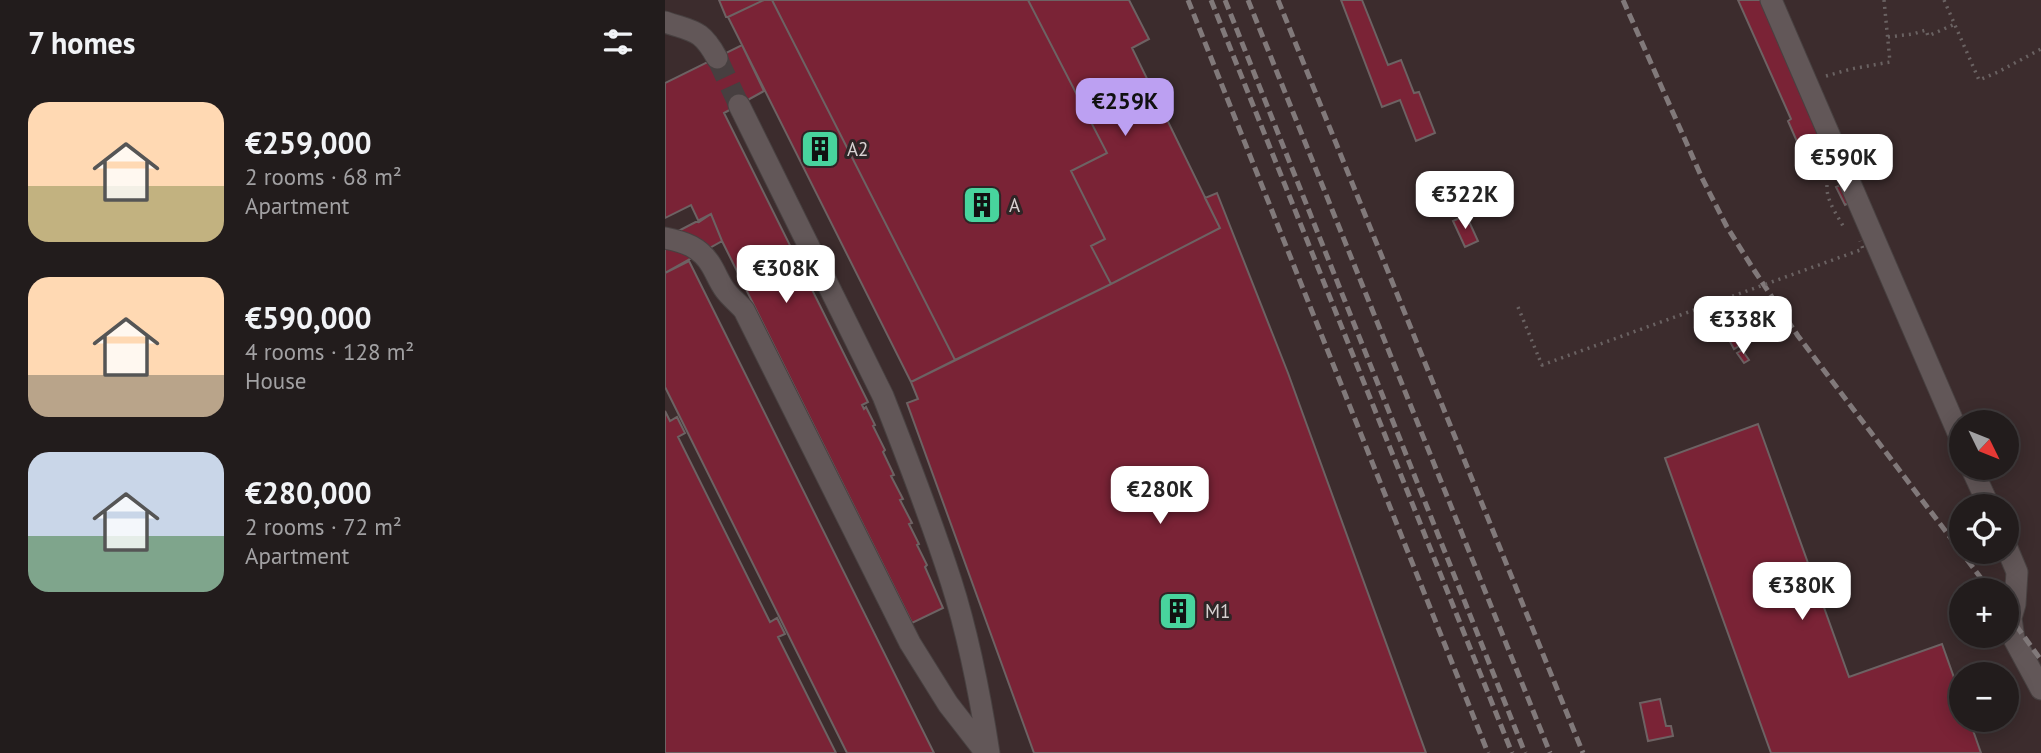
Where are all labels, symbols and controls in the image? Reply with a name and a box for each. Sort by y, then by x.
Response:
text: 7 homes [28,23,136,62]
icon: filters [599,23,637,61]
pin: €259K [1076,78,1174,138]
text: €259K [1092,86,1158,115]
text: €259,000 [245,123,372,162]
building icon: A2 [799,128,841,170]
icon: home [84,130,168,214]
pin: €590K [1795,134,1893,194]
place label: A2 [847,137,868,161]
text: €590K [1811,142,1877,171]
text: 2 rooms · 68 m² [245,162,402,191]
pin: €322K [1416,172,1514,231]
text: €322K [1432,179,1498,208]
building icon: A [961,184,1003,226]
text: Apartment [245,191,349,220]
place label: A [1009,193,1020,217]
pin: €308K [737,246,835,305]
text: €308K [753,253,819,282]
pin: €338K [1694,296,1792,356]
text: €590,000 [245,298,372,337]
text: €338K [1710,304,1776,333]
icon: home [84,305,168,389]
text: 4 rooms · 128 m² [245,337,414,366]
text: House [245,366,307,395]
north arrow [1949,410,2019,480]
map controls [1949,410,2019,732]
pin: €280K [1111,466,1209,526]
text: €280,000 [245,473,372,512]
text: €280K [1127,474,1193,503]
icon: home [84,480,168,564]
button: locate [1949,494,2019,564]
text: 2 rooms · 72 m² [245,512,402,541]
text: Apartment [245,541,349,570]
pin: €380K [1753,562,1851,622]
text: €380K [1769,570,1835,599]
button: + [1949,578,2019,648]
building icon: M1 [1157,590,1199,632]
place label: M1 [1205,599,1230,623]
button: − [1949,662,2019,732]

